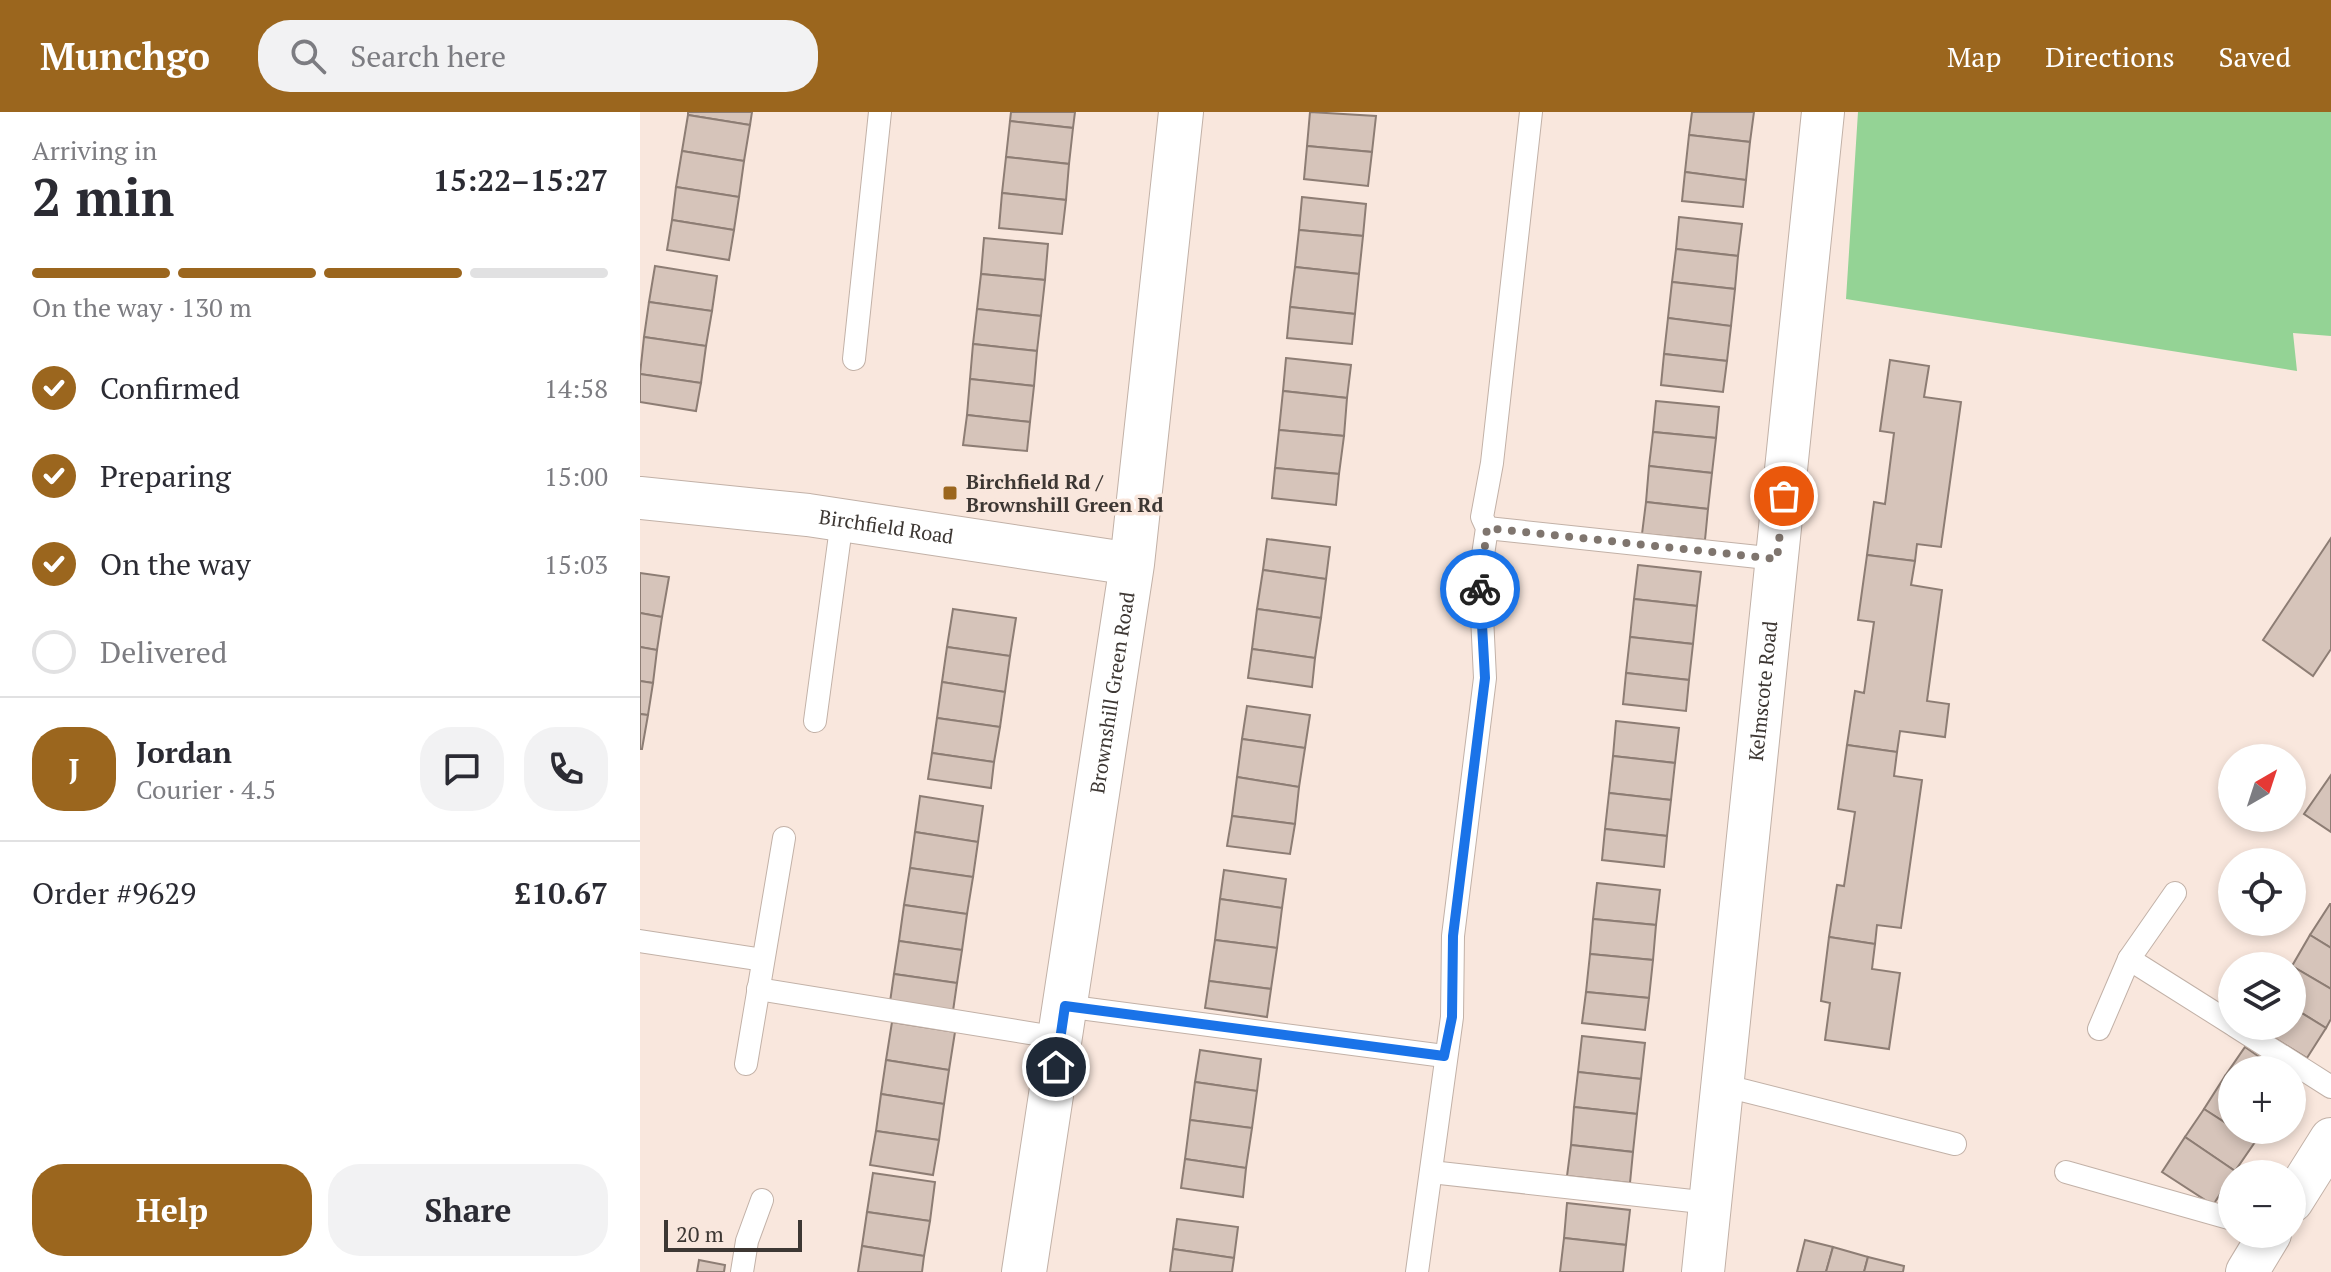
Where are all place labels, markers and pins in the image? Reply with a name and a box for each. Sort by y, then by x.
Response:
pin [1750,462,1818,530]
place label: Birchfield Rd / Brownshill Green Rd [966,468,1163,518]
marker: Birchfield Rd / Brownshill Green Rd [941,484,959,502]
pin [1022,1033,1090,1101]

